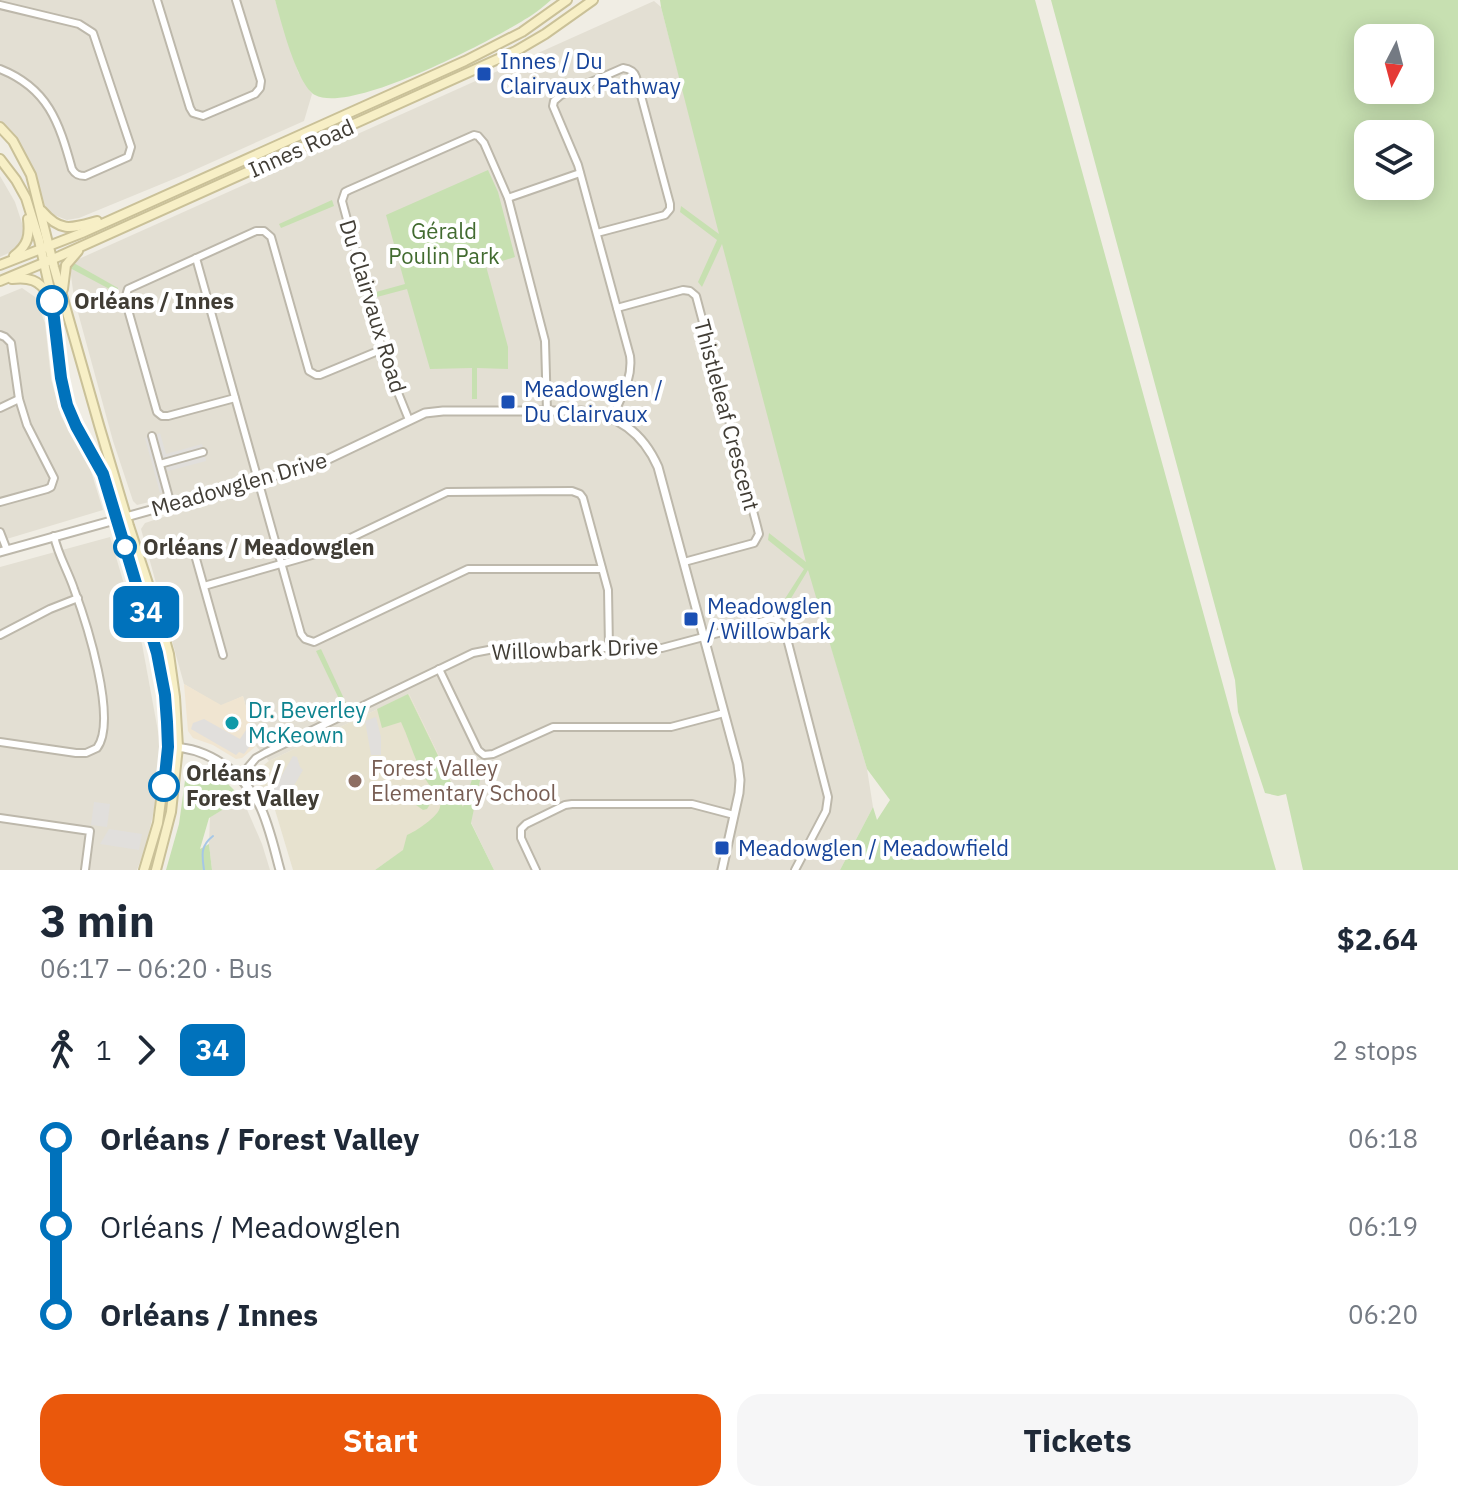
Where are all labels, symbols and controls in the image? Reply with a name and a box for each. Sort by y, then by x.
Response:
north arrow [1354,24,1434,104]
map controls [1354,24,1434,200]
place label: Innes / Du Clairvaux Pathway [500,46,681,100]
marker: Innes / Du Clairvaux Pathway [475,65,493,83]
street label: Innes Road [244,111,358,184]
button: layers [1354,120,1434,200]
street label: Du Clairvaux Road [333,216,414,396]
park label: Gérald Poulin Park [388,216,500,270]
marker: Orléans / Innes [37,286,67,316]
place label: Orléans / Innes [74,286,234,315]
street label: Thistleleaf Crescent [688,316,767,514]
place label: Meadowglen / Du Clairvaux [524,374,663,428]
marker: Meadowglen / Du Clairvaux [499,393,517,411]
street label: Meadowglen Drive [148,445,330,522]
place label: Orléans / Meadowglen [143,532,375,561]
marker: Orléans / Meadowglen [114,536,136,558]
line badge: 34 [110,586,182,638]
place label: Meadowglen / Willowbark [707,591,832,645]
text: 34 [129,593,163,630]
marker: Meadowglen / Willowbark [682,610,700,628]
street label: Willowbark Drive [491,631,659,666]
place label: Dr. Beverley McKeown [248,695,366,749]
marker: Dr. Beverley McKeown [223,714,241,732]
place label: Forest Valley Elementary School [371,753,557,807]
place label: Orléans / Forest Valley [186,758,320,812]
marker: Orléans / Forest Valley [149,771,179,801]
marker: Forest Valley Elementary School [346,772,364,790]
place label: Meadowglen / Meadowfield [738,833,1009,862]
marker: Meadowglen / Meadowfield [713,839,731,857]
text: 3 min [40,892,155,949]
text: $2.64 [1337,919,1418,958]
text: 06:17 – 06:20 · Bus [40,951,273,985]
icon: walk [40,1028,84,1072]
icon: forward [124,1028,168,1072]
text: 34 [196,1031,229,1068]
text: 1 [96,1033,112,1067]
text: 2 stops [1332,1033,1418,1067]
text: Orléans / Forest Valley [100,1119,419,1158]
text: 06:18 [1348,1121,1418,1155]
text: Orléans / Meadowglen [100,1207,401,1246]
text: 06:19 [1348,1209,1418,1243]
text: Orléans / Innes [100,1295,318,1334]
text: 06:20 [1348,1297,1418,1331]
button: Start [40,1394,721,1486]
button: Tickets [737,1394,1418,1486]

